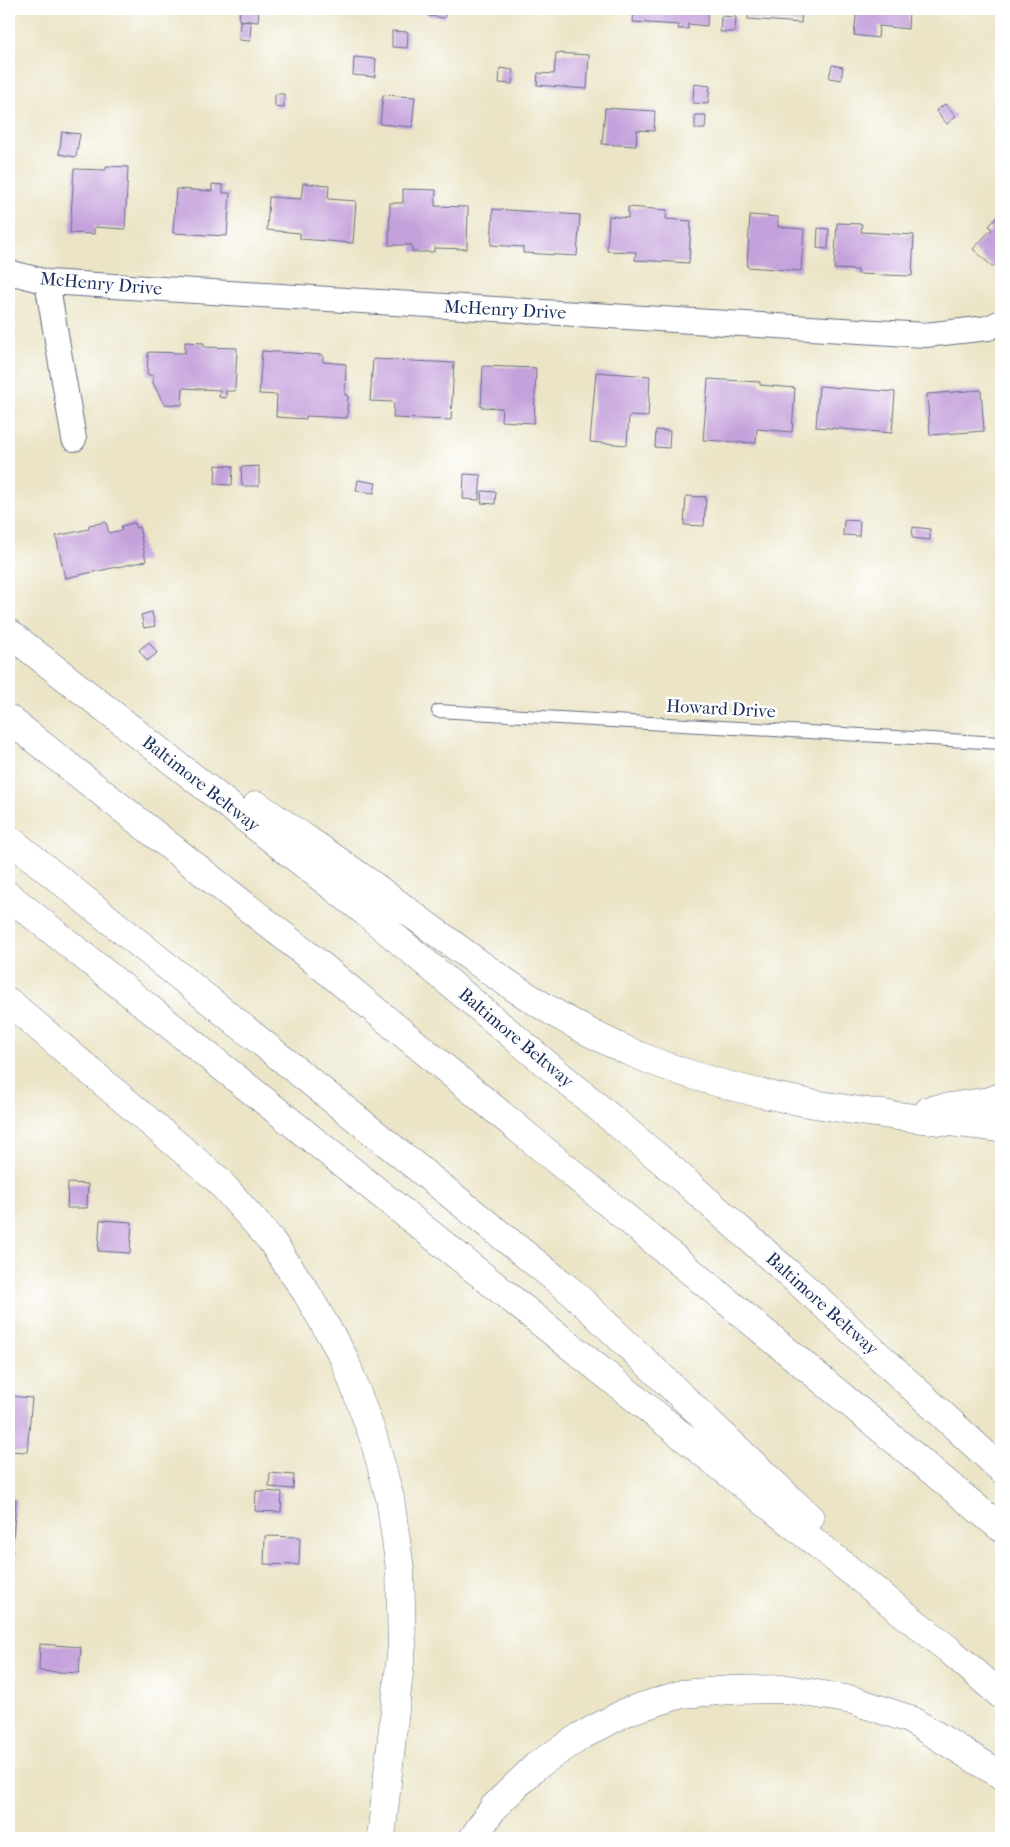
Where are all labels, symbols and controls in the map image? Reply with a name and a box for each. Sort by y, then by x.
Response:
street label: McHenry Drive [39,268,163,300]
street label: McHenry Drive [443,296,567,324]
street label: Howard Drive [666,696,776,722]
street label: Baltimore Beltway [138,732,265,837]
street label: Baltimore Beltway [454,984,579,1093]
street label: Baltimore Beltway [762,1248,883,1361]

